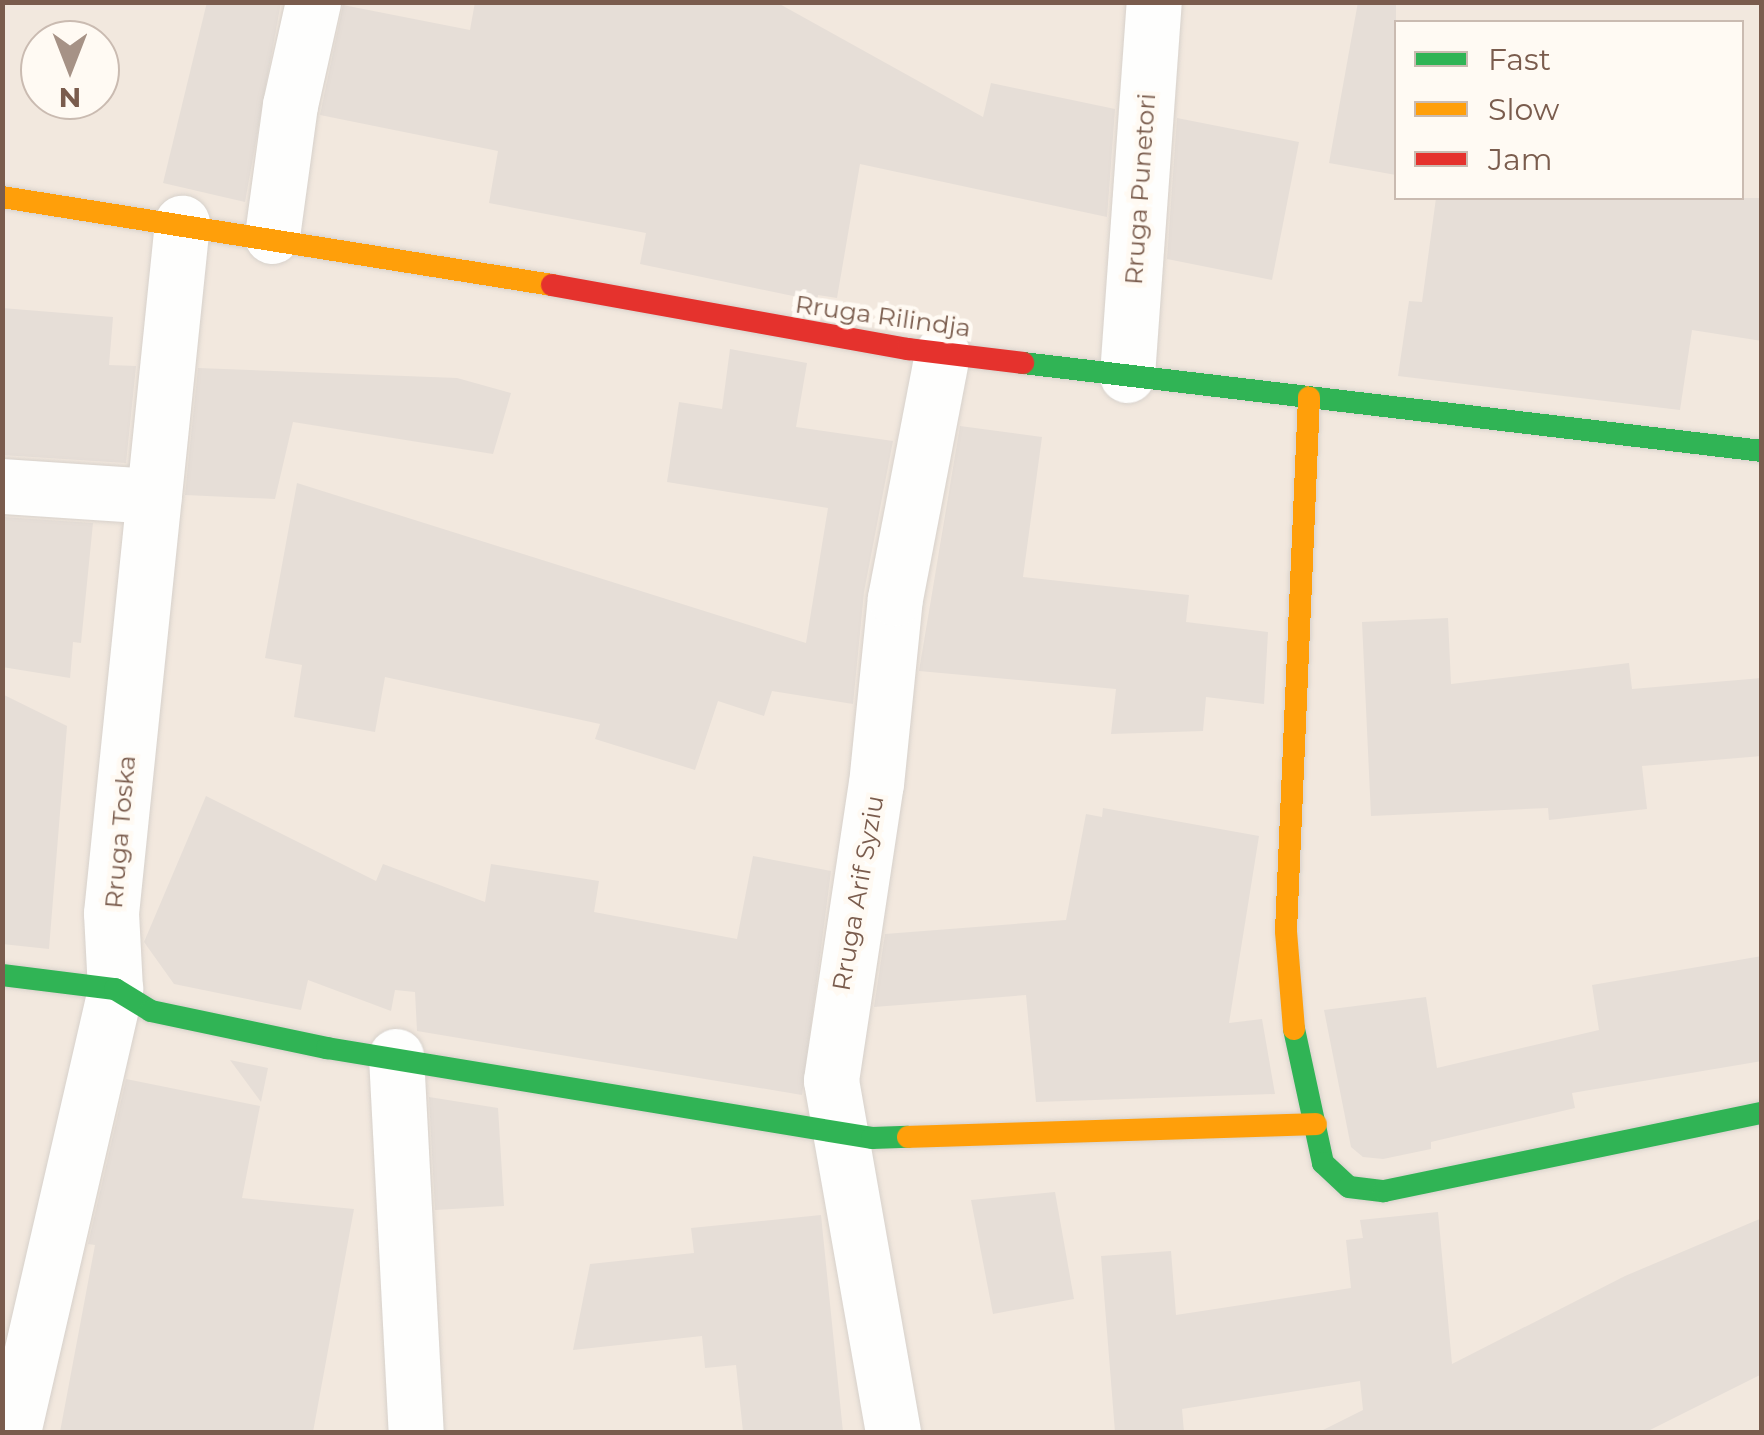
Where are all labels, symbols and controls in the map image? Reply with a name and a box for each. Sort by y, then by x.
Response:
north arrow [20,20,120,120]
legend [1394,20,1744,200]
text: Fast [1488,41,1551,78]
text: N [59,81,81,115]
text: Slow [1488,91,1559,128]
street label: Rruga Punetori [1118,92,1162,286]
text: Jam [1488,141,1553,178]
street label: Rruga Rilindja [793,289,973,343]
street label: Rruga Toska [98,754,142,910]
street label: Rruga Arif Syziu [826,793,890,993]

